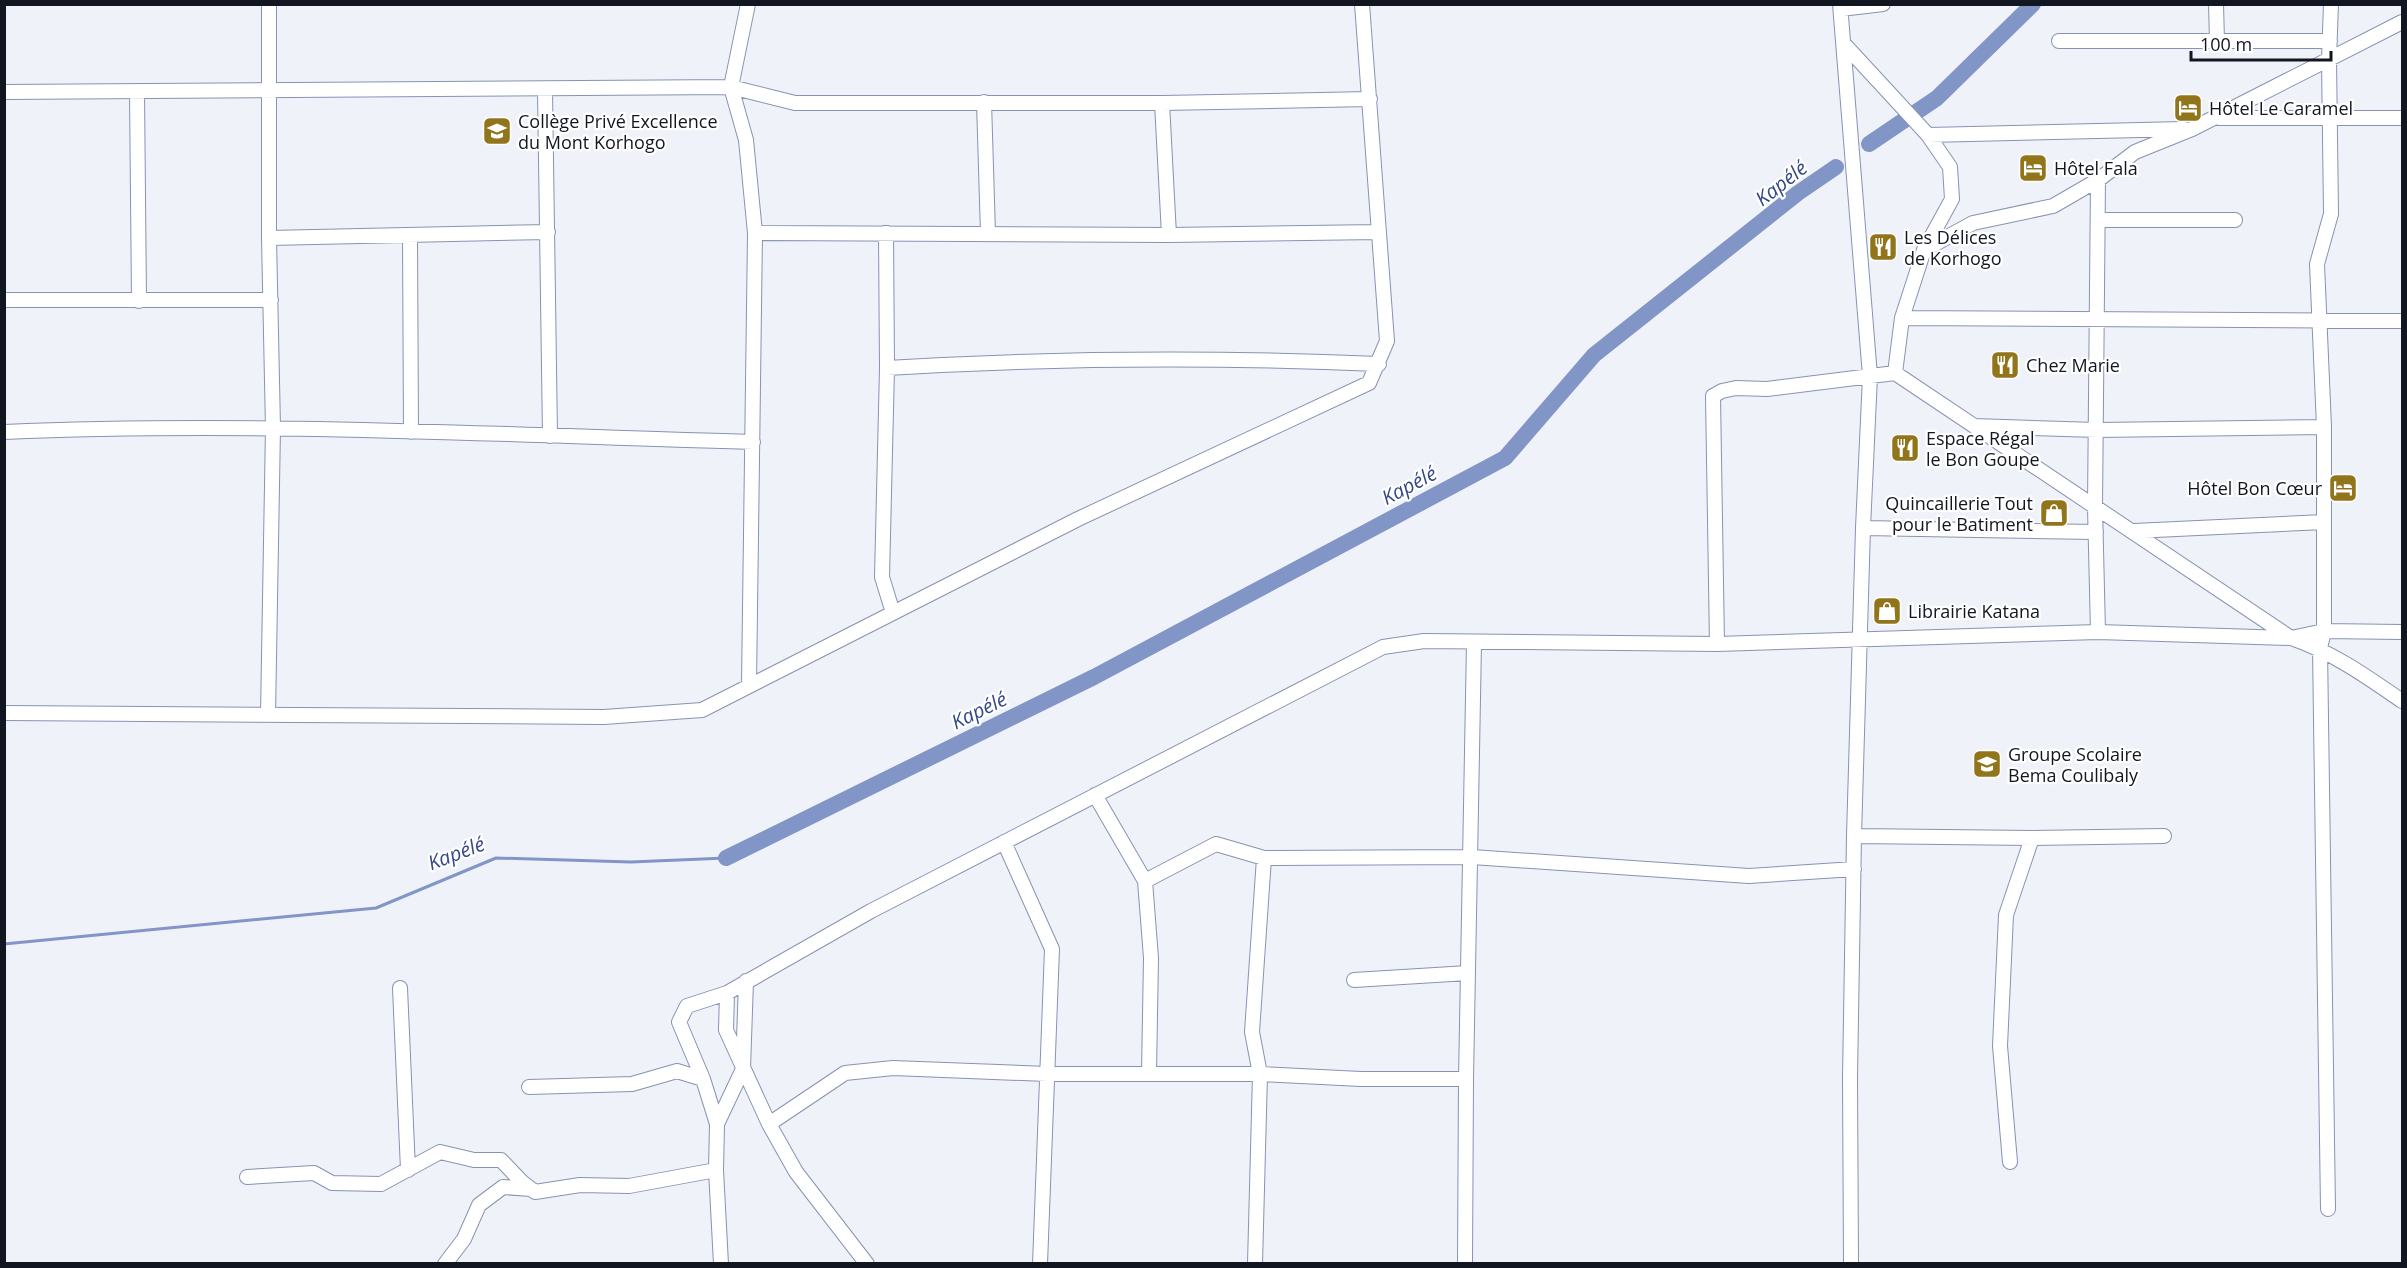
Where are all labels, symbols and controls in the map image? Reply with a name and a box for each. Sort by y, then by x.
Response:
scale bar [2191,24,2330,62]
text: 100 m [2200,32,2252,56]
hotel icon: Hôtel Le Caramel [2172,92,2204,124]
place label: Hôtel Le Caramel [2209,96,2353,120]
place label: Collège Privé Excellence du Mont Korhogo [518,109,718,154]
school or university icon: Collège Privé Excellence du Mont Korhogo [481,115,513,147]
hotel icon: Hôtel Fala [2017,152,2049,184]
water label: Kapélé [1749,154,1813,212]
place label: Hôtel Fala [2054,156,2138,180]
place label: Les Délices de Korhogo [1904,225,2001,270]
restaurant icon: Les Délices de Korhogo [1867,231,1899,263]
restaurant icon: Chez Marie [1989,349,2021,381]
place label: Chez Marie [2026,353,2120,377]
place label: Espace Régal le Bon Goupe [1926,426,2040,471]
restaurant icon: Espace Régal le Bon Goupe [1889,432,1921,464]
water label: Kapélé [1377,459,1441,511]
hotel icon: Hôtel Bon Cœur [2327,472,2359,504]
place label: Hôtel Bon Cœur [2187,476,2323,500]
place label: Quincaillerie Tout pour le Batiment [1885,491,2033,536]
shop icon: Quincaillerie Tout pour le Batiment [2038,497,2070,529]
shop icon: Librairie Katana [1871,595,1903,627]
place label: Librairie Katana [1908,599,2040,623]
water label: Kapélé [947,685,1011,735]
place label: Groupe Scolaire Bema Coulibaly [2008,742,2142,787]
school or university icon: Groupe Scolaire Bema Coulibaly [1971,748,2003,780]
water label: Kapélé [424,830,488,876]

